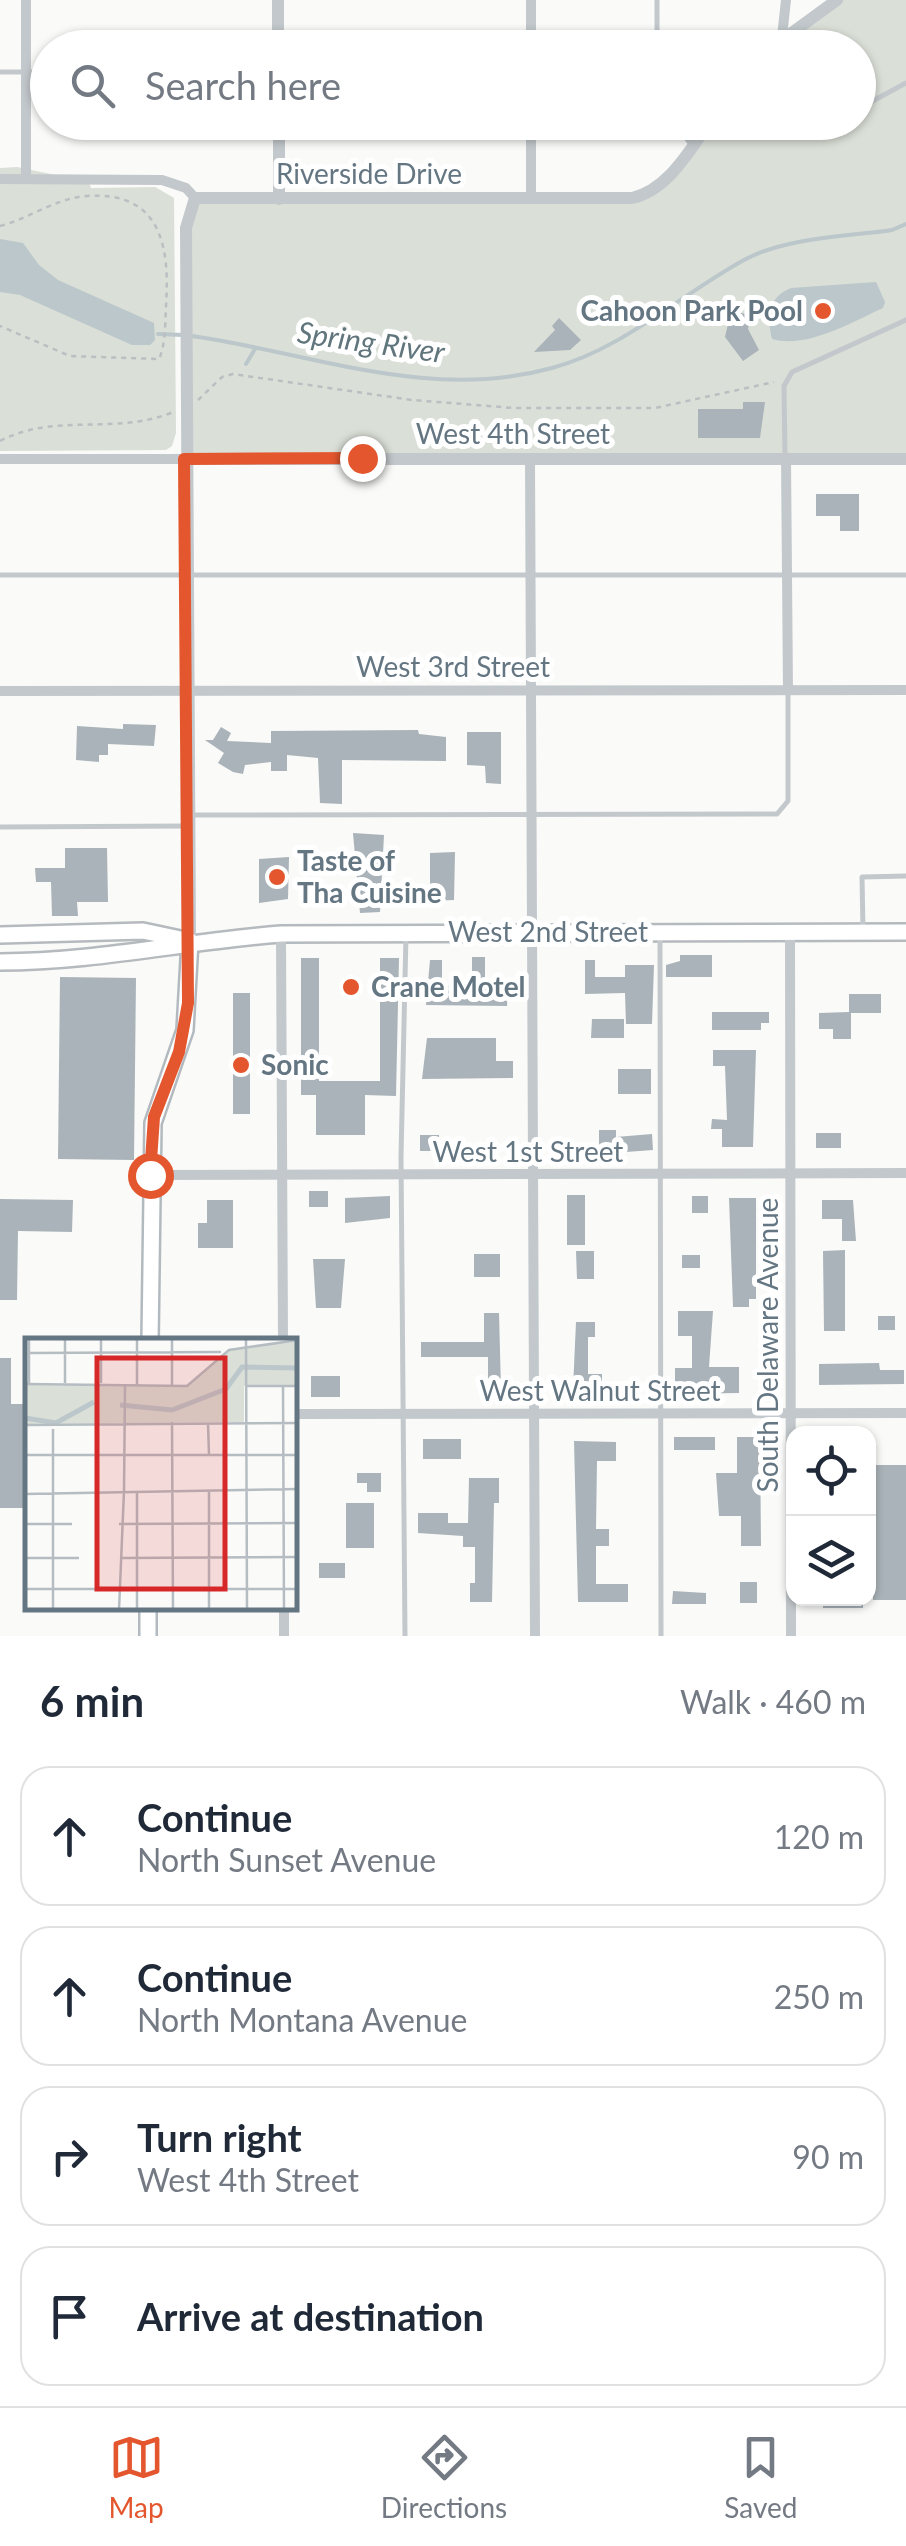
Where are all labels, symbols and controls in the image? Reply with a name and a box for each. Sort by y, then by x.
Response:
search box [30,30,876,140]
icon: search [65,58,120,113]
text: Search here [145,62,341,108]
street label: Riverside Drive [276,156,462,190]
place label: Cahoon Park Pool [581,293,803,327]
marker: Cahoon Park Pool [812,300,834,322]
water label: Spring River [295,313,448,369]
street label: West 4th Street [416,416,610,450]
route end [340,436,386,482]
street label: West 3rd Street [356,649,550,683]
place label: Taste of Tha Cuisine [297,843,442,909]
marker: Taste of Tha Cuisine [266,866,288,888]
street label: West 2nd Street [448,914,648,948]
place label: Crane Motel [371,969,526,1003]
marker: Crane Motel [340,976,362,998]
place label: Sonic [261,1047,329,1081]
marker: Sonic [230,1054,252,1076]
street label: West 1st Street [433,1134,623,1168]
route start [128,1153,174,1199]
street label: South Delaware Avenue [750,1198,784,1492]
inset map [25,1338,298,1611]
street label: West Walnut Street [479,1373,721,1407]
map controls [786,1426,876,1606]
button: locate [786,1426,876,1516]
button: layers [786,1516,876,1606]
text: 6 min [40,1676,144,1726]
text: Walk · 460 m [680,1682,866,1721]
text: Continue [137,1794,292,1840]
icon: ahead [42,1809,97,1864]
text: 120 m [774,1817,864,1856]
text: North Sunset Avenue [137,1840,436,1879]
text: Continue [137,1954,292,2000]
icon: ahead [42,1969,97,2024]
text: 250 m [774,1977,864,2016]
text: North Montana Avenue [137,2000,467,2039]
text: Turn right [137,2114,302,2160]
icon: right [42,2129,97,2184]
text: 90 m [792,2137,864,2176]
text: West 4th Street [137,2160,359,2199]
icon: arrive [42,2289,97,2344]
text: Arrive at destination [137,2293,484,2339]
tab: Map [109,2430,164,2524]
tab: Directions [381,2430,507,2524]
tab: Saved [724,2430,797,2524]

